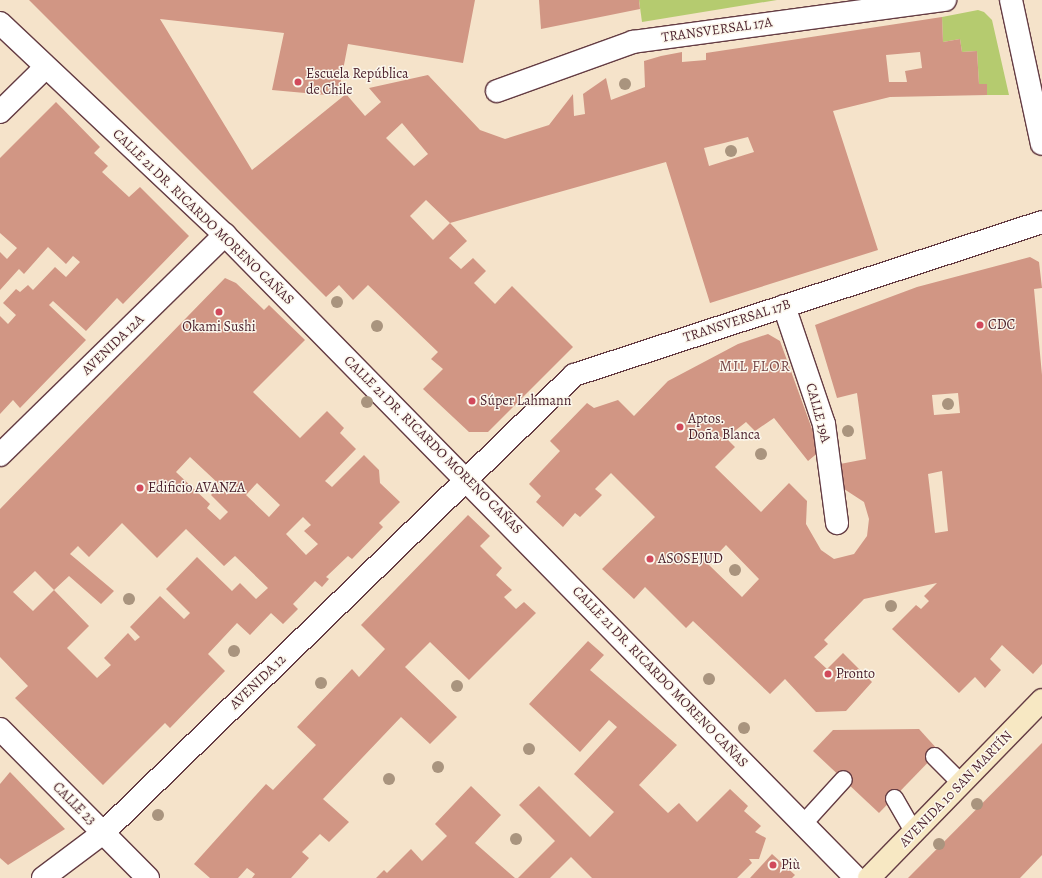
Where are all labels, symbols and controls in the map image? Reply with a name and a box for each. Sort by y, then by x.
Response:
street label: TRANSVERSAL 17A [661,14,773,46]
place label: Escuela República de Chile [306,66,409,98]
marker: Escuela República de Chile [293,77,303,87]
street label: CALLE 21 DR. RICARDO MORENO CAÑAS [109,126,297,308]
street label: TRANSVERSAL 17B [681,296,793,346]
marker: Okami Sushi [214,307,224,317]
street label: AVENIDA 12A [78,311,148,379]
place label: CDC [988,317,1015,333]
place label: Okami Sushi [182,319,256,335]
marker: CDC [975,320,985,330]
street label: CALLE 21 DR. RICARDO MORENO CAÑAS [340,352,526,538]
district label: MIL FLOR [719,358,791,376]
street label: CALLE 19A [802,381,834,445]
place label: Súper Lahmann [480,393,571,409]
marker: Súper Lahmann [467,396,477,406]
place label: Aptos. Doña Blanca [688,411,760,444]
marker: Aptos. Doña Blanca [675,422,685,432]
place label: Edificio AVANZA [148,480,245,496]
marker: Edificio AVANZA [135,483,145,493]
place label: ASOSEJUD [658,551,723,567]
marker: ASOSEJUD [645,554,655,564]
street label: CALLE 21 DR. RICARDO MORENO CAÑAS [569,583,751,771]
street label: AVENIDA 12 [226,651,290,713]
place label: Pronto [836,666,875,682]
marker: Pronto [823,669,833,679]
street label: AVENIDA 10 SAN MARTÍN [896,727,1016,851]
street label: CALLE 23 [49,779,99,829]
place label: Più [781,857,800,873]
marker: Più [768,860,778,870]

